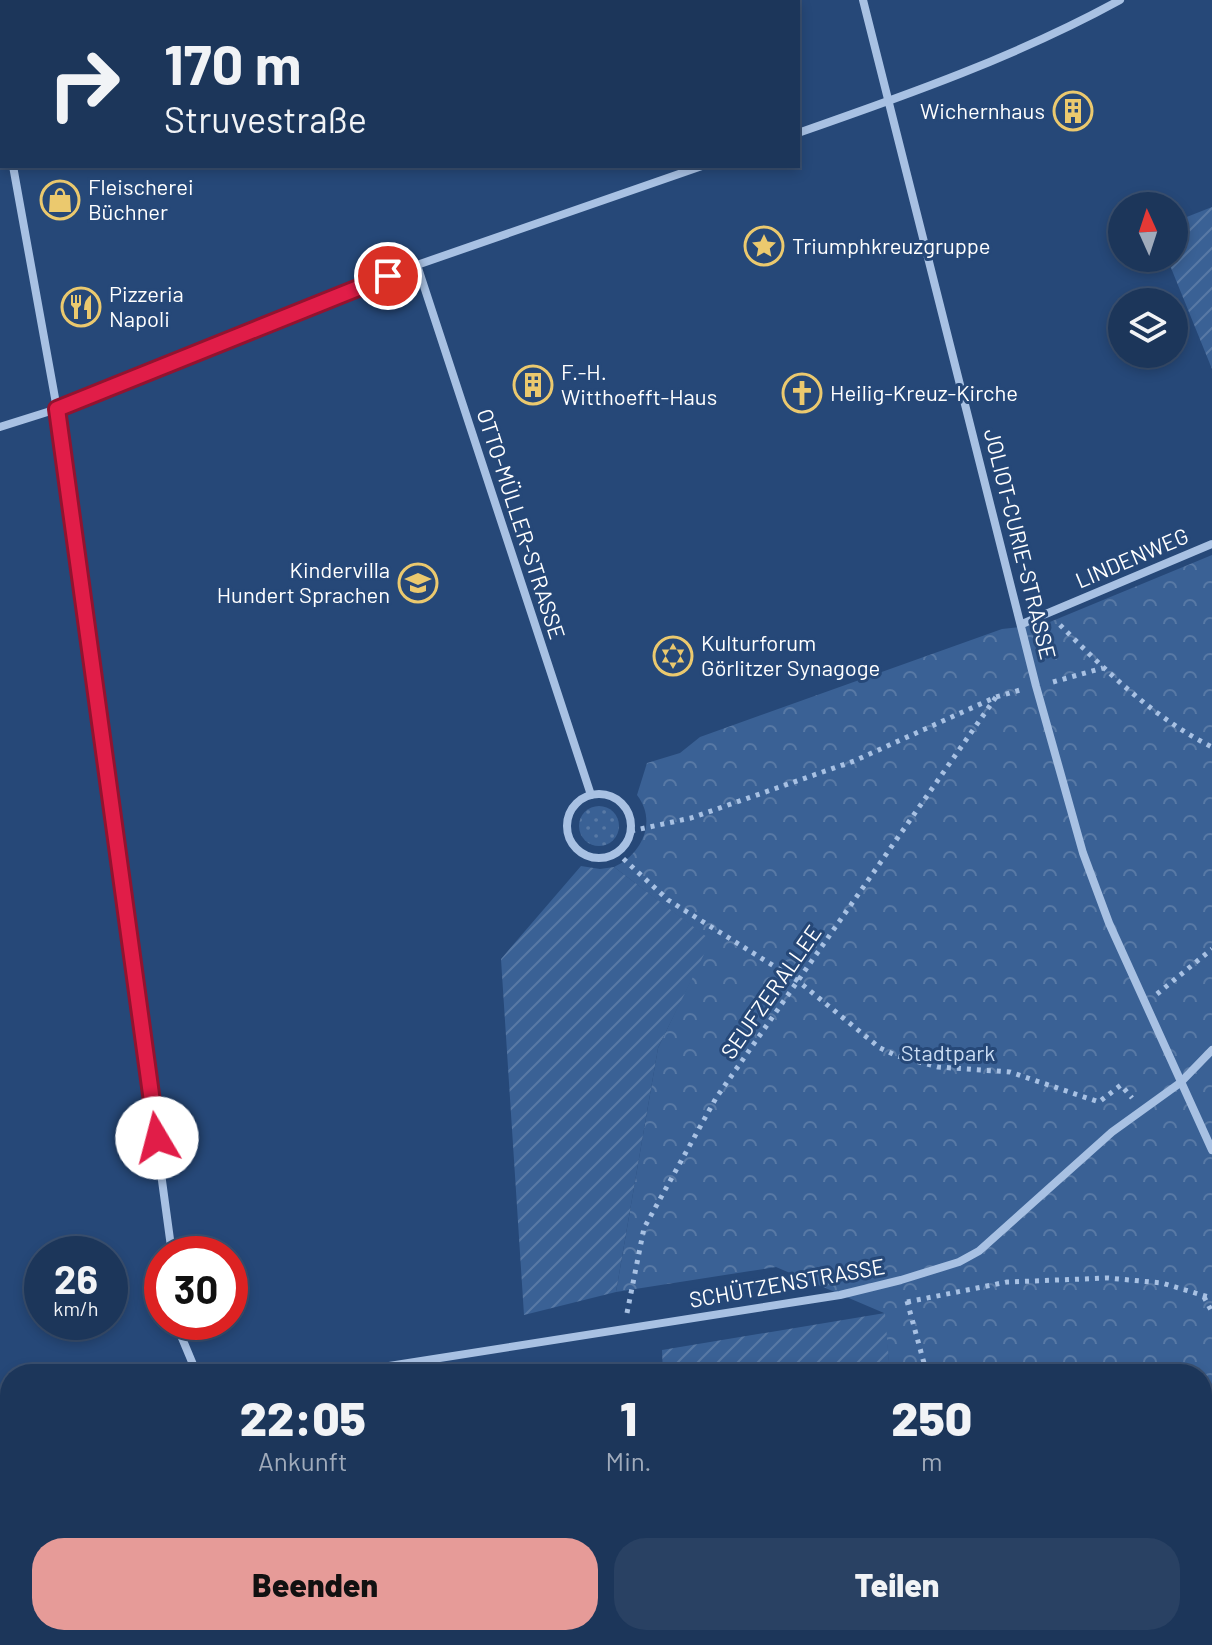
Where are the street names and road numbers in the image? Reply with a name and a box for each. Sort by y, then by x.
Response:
street label: OTTO-MÜLLER-STRASSE [472,405,572,642]
street label: JOLIOT-CURIE-STRASSE [980,426,1062,662]
street label: LINDENWEG [1071,522,1192,593]
street label: SEUFZERALLEE [714,919,826,1063]
street label: SCHÜTZENSTRASSE [687,1252,887,1312]

